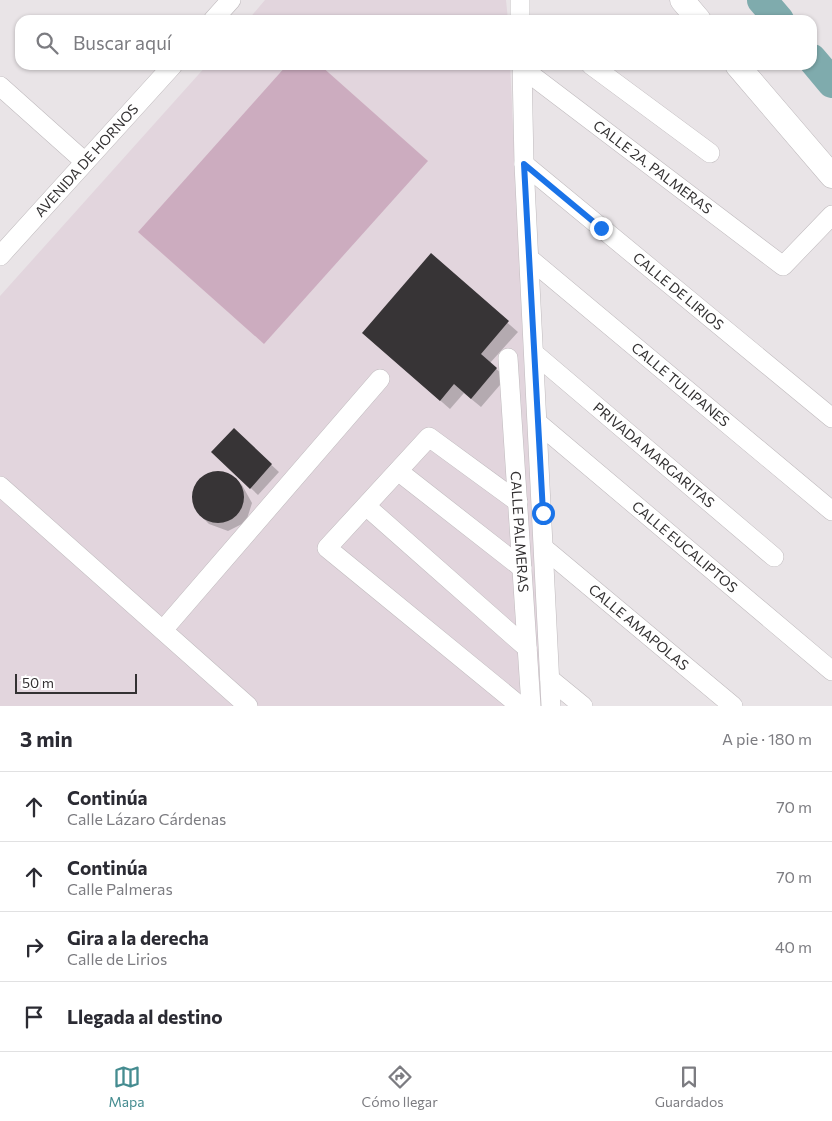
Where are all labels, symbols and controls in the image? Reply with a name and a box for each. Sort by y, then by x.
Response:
search box [15,15,817,70]
icon: search [33,29,61,57]
text: Buscar aquí [73,31,172,54]
street label: AVENIDA DE HORNOS [31,100,142,220]
street label: CALLE 2A. PALMERAS [590,116,716,217]
route end [590,217,613,240]
street label: CALLE DE LIRIOS [630,249,727,333]
street label: CALLE TULIPANES [628,338,733,430]
street label: PRIVADA MARGARITAS [590,398,718,511]
street label: CALLE PALMERAS [508,471,532,593]
street label: CALLE EUCALIPTOS [629,497,741,596]
route start [532,502,555,525]
street label: CALLE AMAPOLAS [585,580,692,673]
scale bar [15,671,138,694]
text: 50 m [22,674,54,691]
text: 3 min [20,726,73,751]
text: A pie · 180 m [722,729,812,748]
text: Continúa [67,786,148,809]
icon: ahead [20,793,48,821]
text: 70 m [776,797,812,816]
text: Calle Lázaro Cárdenas [67,809,226,828]
text: Continúa [67,856,148,879]
icon: ahead [20,863,48,891]
text: 70 m [776,867,812,886]
text: Calle Palmeras [67,879,173,898]
text: Gira a la derecha [67,926,209,949]
icon: right [20,933,48,961]
text: 40 m [775,937,812,956]
text: Calle de Lirios [67,949,167,968]
icon: arrive [20,1003,48,1031]
text: Llegada al destino [67,1005,223,1028]
tab: Mapa [108,1063,145,1110]
tab: Cómo llegar [362,1063,438,1110]
tab: Guardados [655,1063,724,1110]

